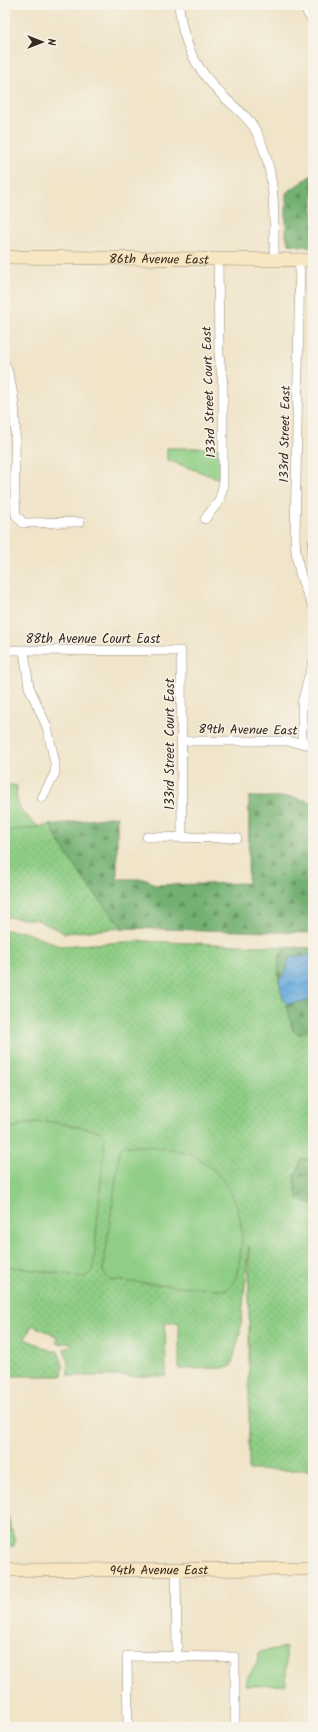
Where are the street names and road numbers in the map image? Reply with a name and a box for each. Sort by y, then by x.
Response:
street label: 86th Avenue East [109,249,210,271]
street label: 133rd Street Court East [197,325,222,458]
street label: 133rd Street East [274,384,297,483]
street label: 88th Avenue Court East [25,629,162,650]
street label: 133rd Street Court East [160,677,181,810]
street label: 89th Avenue East [198,719,299,742]
street label: 94th Avenue East [110,1560,209,1582]

